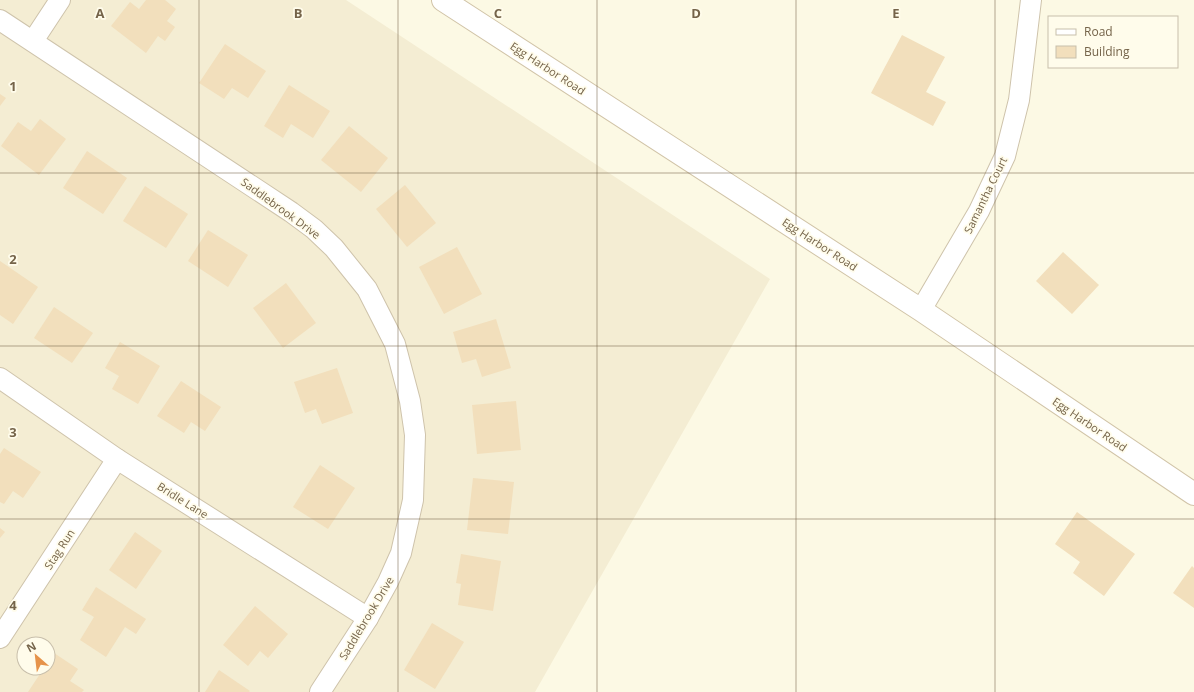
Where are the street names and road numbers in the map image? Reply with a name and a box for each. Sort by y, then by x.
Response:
street label: Egg Harbor Road [508,38,588,98]
street label: Samantha Court [960,154,1010,236]
street label: Saddlebrook Drive [238,174,324,242]
street label: Egg Harbor Road [780,214,860,274]
street label: Egg Harbor Road [1050,394,1130,454]
street label: Bridle Lane [155,478,211,522]
street label: Stag Run [40,526,78,572]
street label: Saddlebrook Drive [335,574,397,662]

